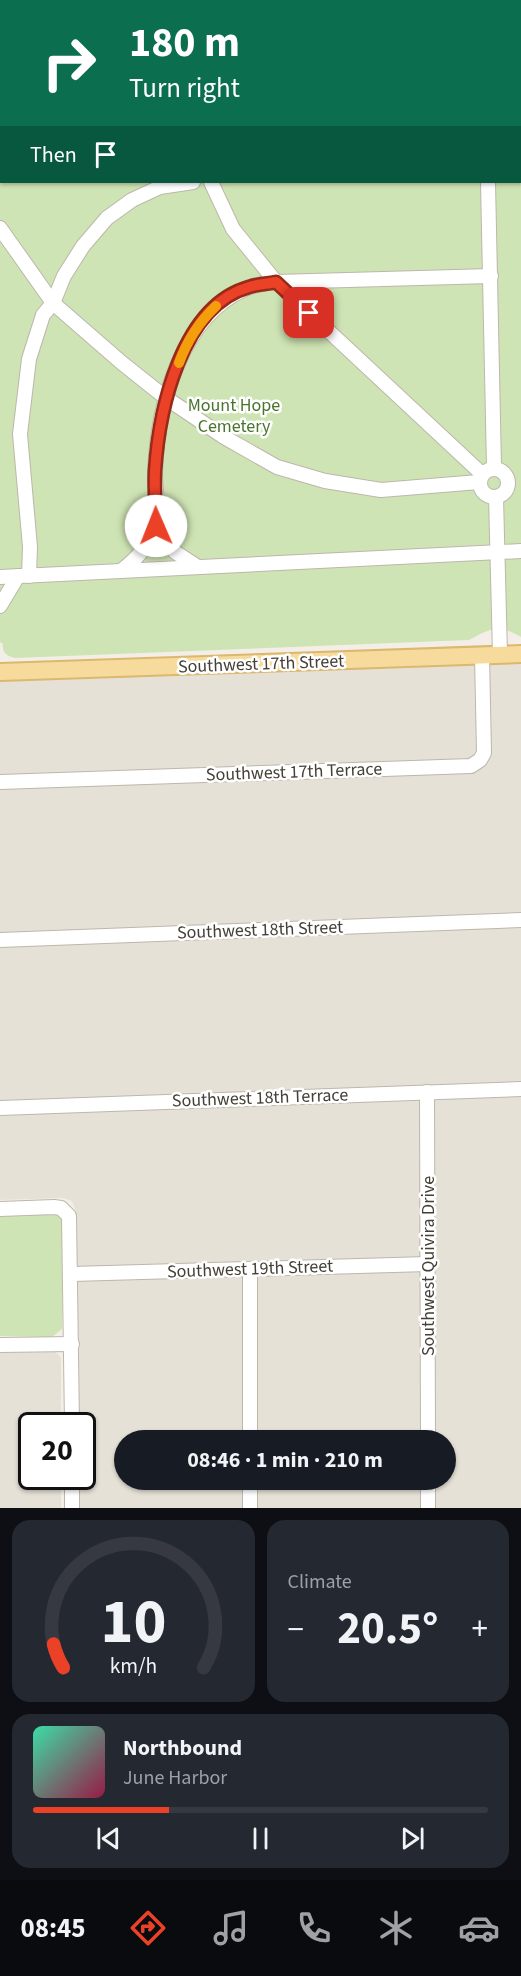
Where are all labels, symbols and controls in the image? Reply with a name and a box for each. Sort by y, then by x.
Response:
text: 180 m [129,13,240,73]
icon: right [30,24,108,102]
text: Turn right [129,69,240,108]
icon: arrive [89,138,122,171]
text: Then [30,139,77,171]
pin [283,287,334,338]
icon: arrive [292,296,325,329]
park label: Mount Hope Cemetery [188,393,280,439]
position arrow [124,494,188,558]
street label: Southwest 17th Street [178,649,344,679]
street label: Southwest 17th Terrace [205,756,383,788]
street label: Southwest 18th Street [177,915,343,945]
street label: Southwest 18th Terrace [171,1082,349,1114]
street label: Southwest Quivira Drive [416,1176,441,1356]
street label: Southwest 19th Street [167,1254,333,1284]
speed limit sign: 20 [18,1412,96,1490]
text: 08:46 · 1 min · 210 m [187,1444,383,1476]
text: Climate [288,1568,352,1596]
text: 10 [100,1578,166,1667]
text: 20.5° [337,1597,438,1661]
text: − [288,1606,304,1653]
text: + [472,1606,488,1653]
text: km/h [109,1651,157,1682]
text: Northbound [123,1732,242,1764]
text: June Harbor [123,1764,227,1792]
icon: previous [92,1822,125,1855]
icon: pause [244,1822,277,1855]
icon: next [396,1822,429,1855]
icon: directions [127,1907,169,1949]
icon: music [210,1907,252,1949]
icon: phone [293,1907,335,1949]
icon: climate [375,1907,417,1949]
icon: car [458,1907,500,1949]
text: 08:45 [20,1909,86,1948]

